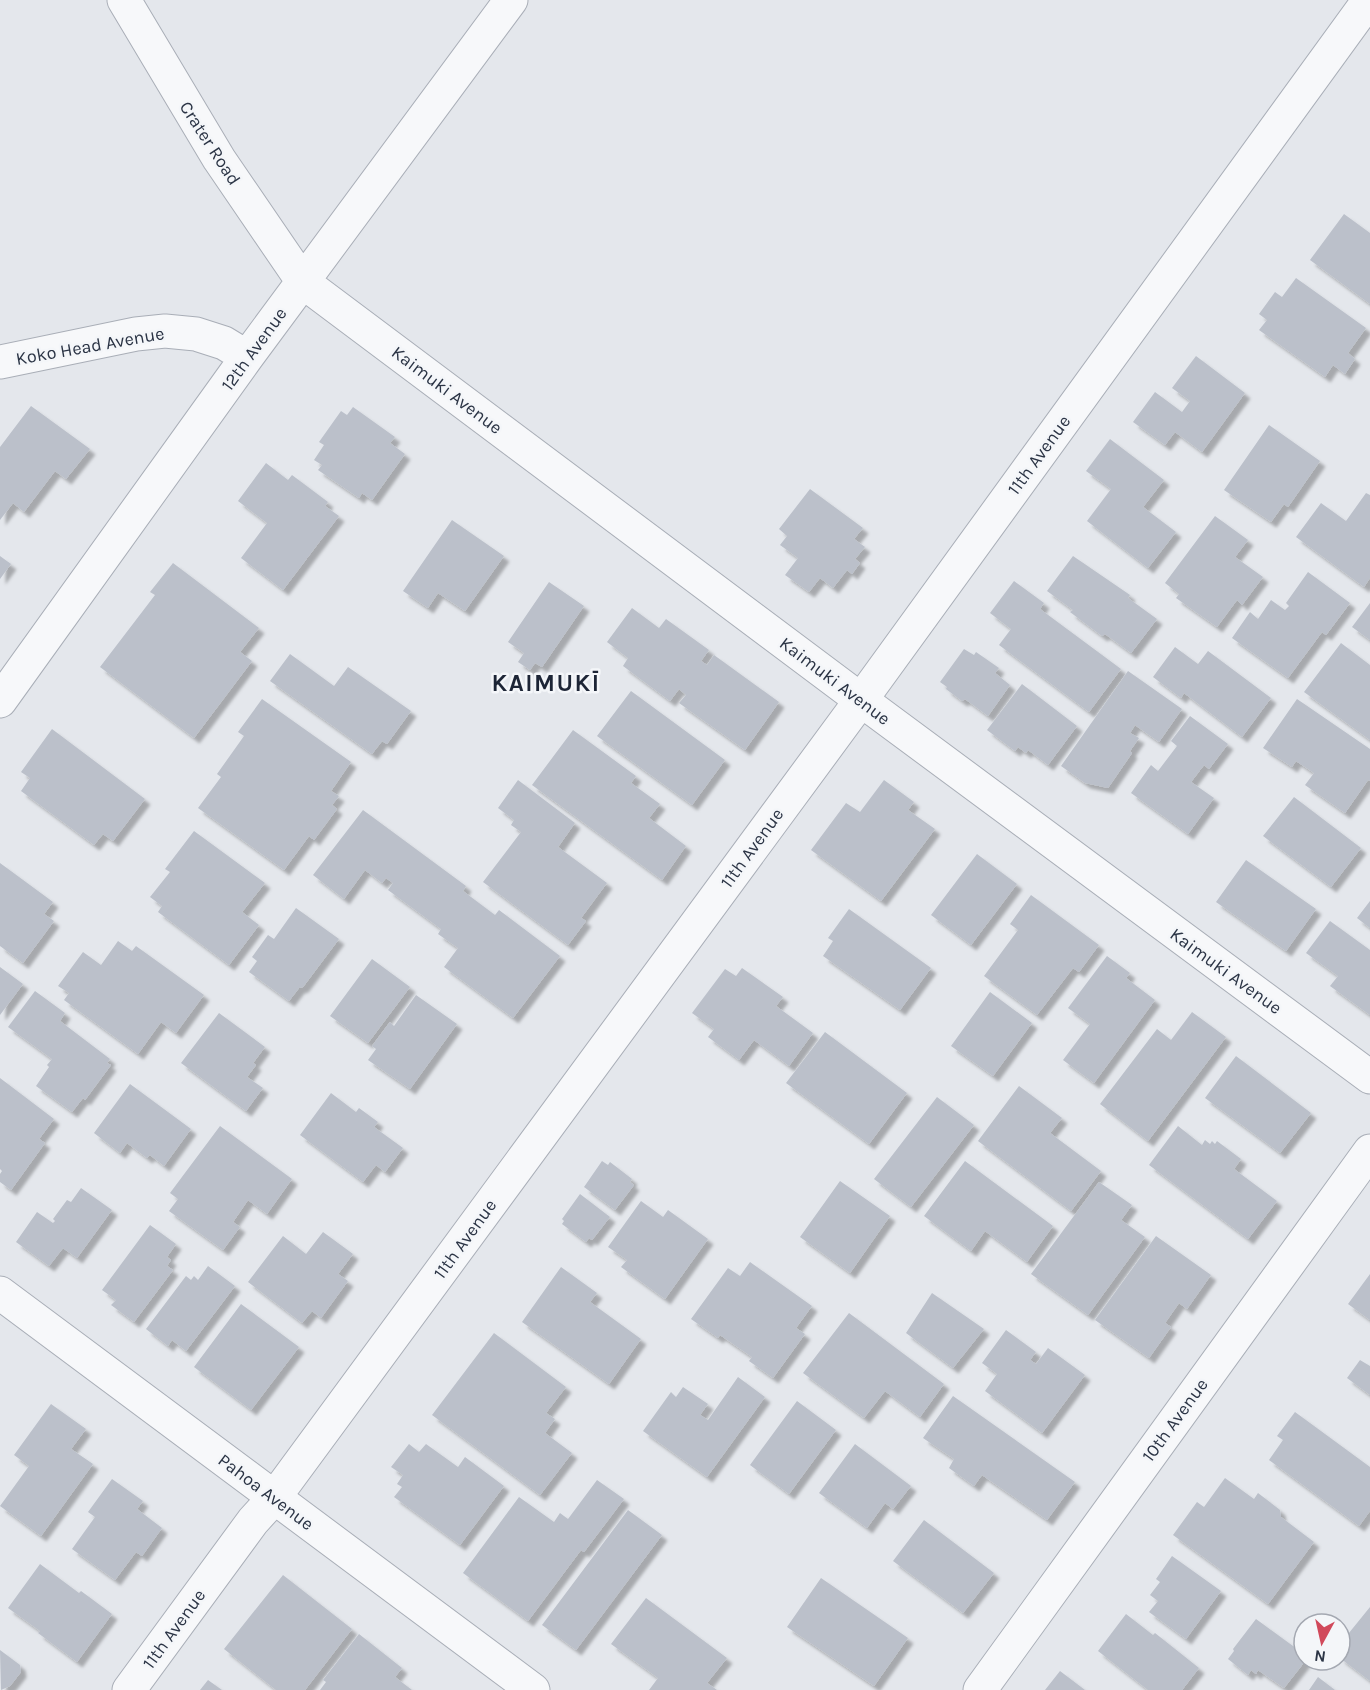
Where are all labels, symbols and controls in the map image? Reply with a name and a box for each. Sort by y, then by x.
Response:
street label: Crater Road [175,97,245,189]
street label: 12th Avenue [216,303,292,395]
street label: Koko Head Avenue [14,322,166,370]
street label: Kaimuki Avenue [387,341,507,439]
street label: 11th Avenue [1003,411,1075,499]
street label: Kaimuki Avenue [775,632,895,730]
district label: KAIMUKĪ [491,669,601,697]
street label: 11th Avenue [716,804,788,892]
street label: Kaimuki Avenue [1166,923,1286,1019]
street label: 11th Avenue [429,1195,501,1283]
street label: 10th Avenue [1137,1374,1213,1466]
street label: Pahoa Avenue [214,1449,318,1535]
street label: 11th Avenue [138,1585,210,1673]
north arrow [1292,1612,1352,1672]
text: N [1313,1646,1327,1667]

